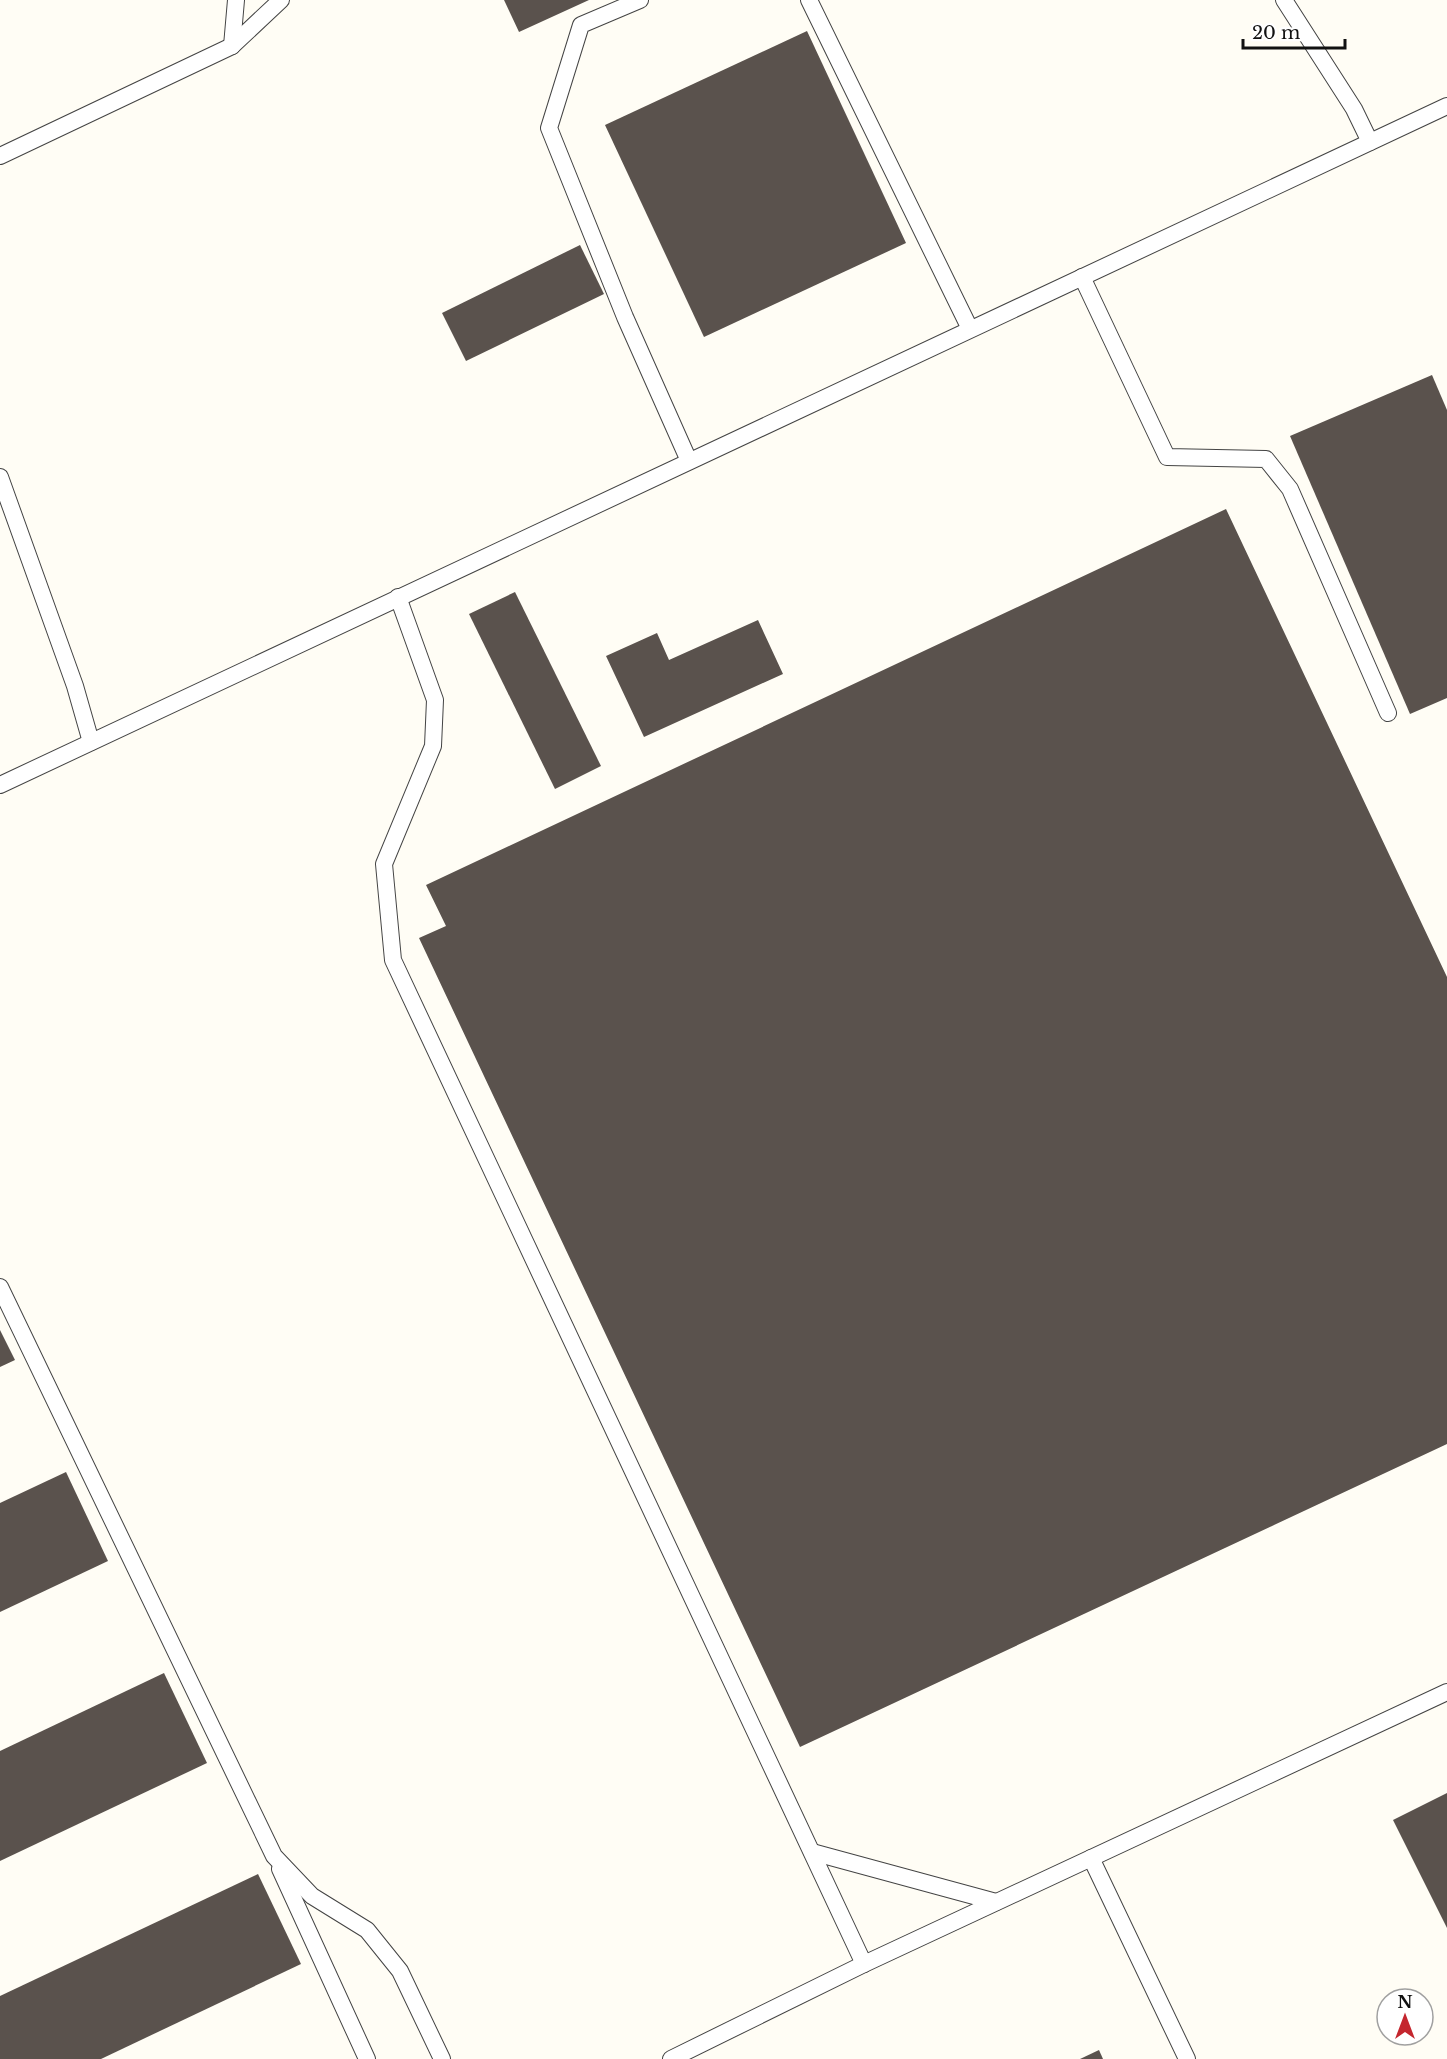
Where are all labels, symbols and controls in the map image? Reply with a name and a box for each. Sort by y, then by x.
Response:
scale bar [1243,12,1345,50]
text: 20 m [1252,22,1300,44]
north arrow [1375,1987,1435,2047]
text: N [1397,1992,1413,2012]

